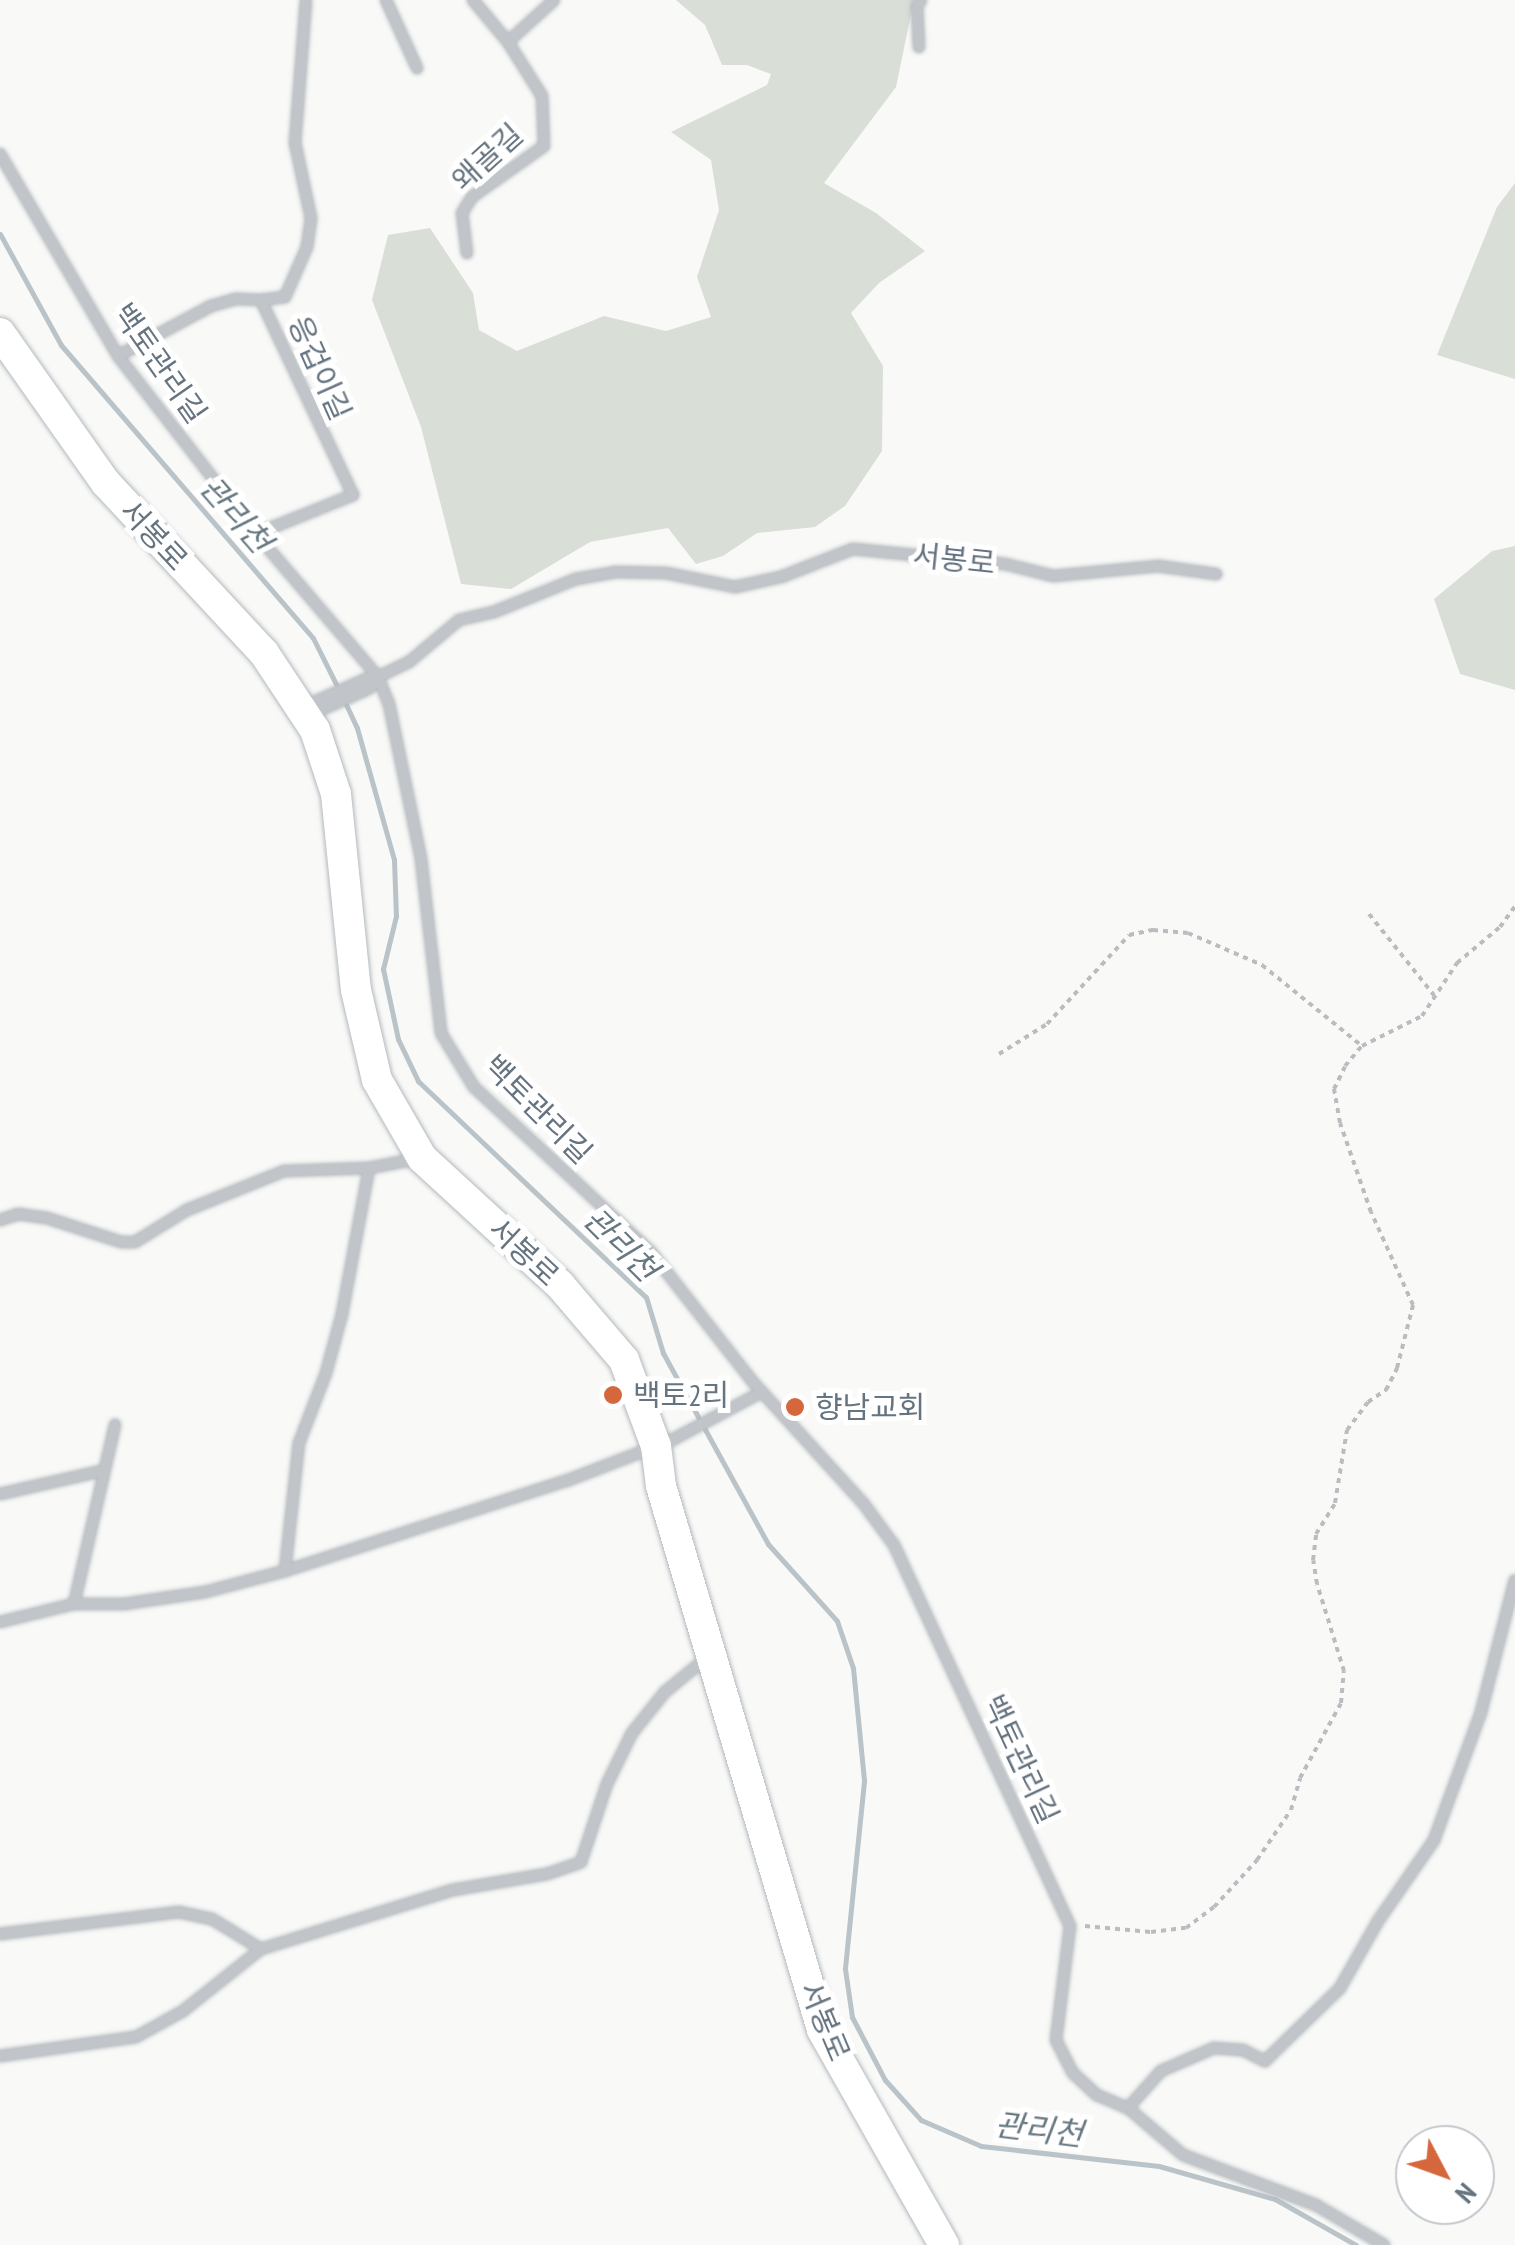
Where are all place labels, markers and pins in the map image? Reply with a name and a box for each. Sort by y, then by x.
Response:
place label: 백토2리 [633,1377,729,1413]
marker: 백토2리 [602,1384,624,1406]
place label: 향남교회 [815,1389,925,1425]
marker: 향남교회 [784,1396,806,1418]

